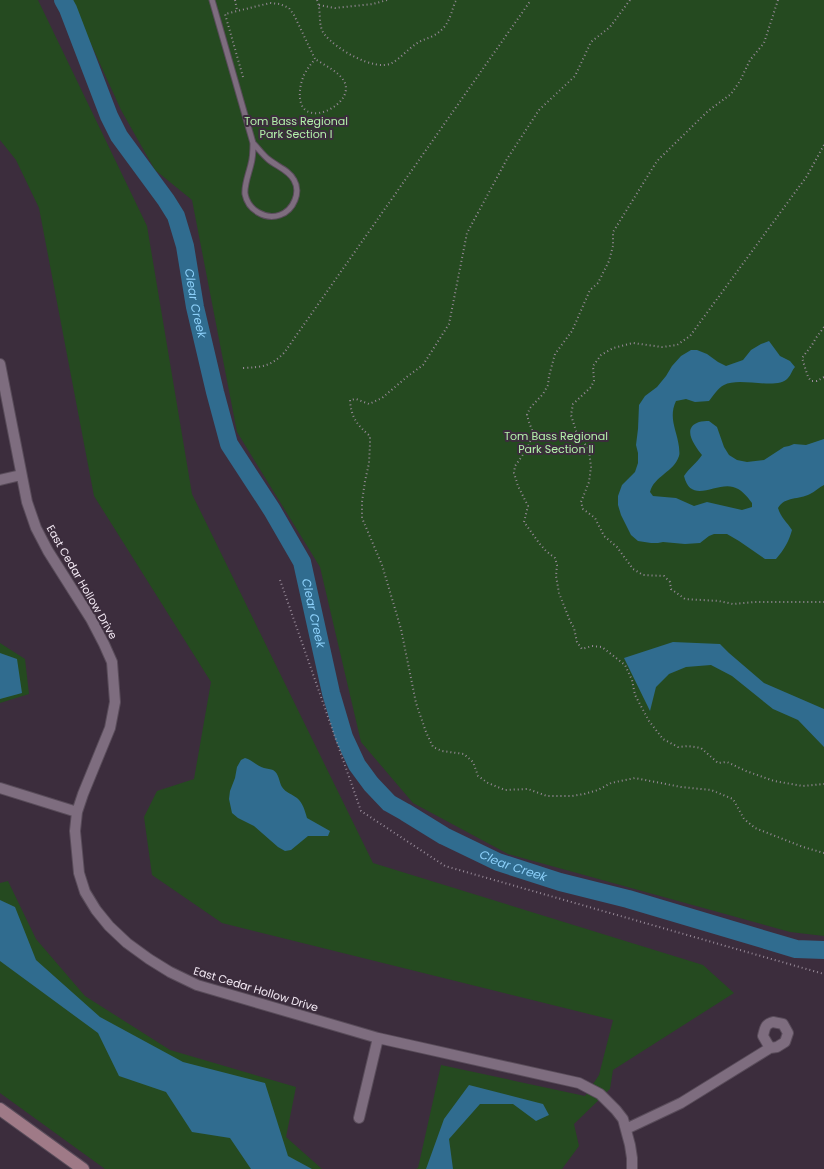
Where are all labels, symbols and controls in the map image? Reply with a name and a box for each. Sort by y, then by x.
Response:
park label: Tom Bass Regional Park Section I [244,113,348,142]
water label: Clear Creek [181,267,211,340]
park label: Tom Bass Regional Park Section II [504,428,608,457]
street label: East Cedar Hollow Drive [43,522,121,642]
water label: Clear Creek [298,577,330,650]
water label: Clear Creek [477,845,550,886]
street label: East Cedar Hollow Drive [192,962,320,1016]

